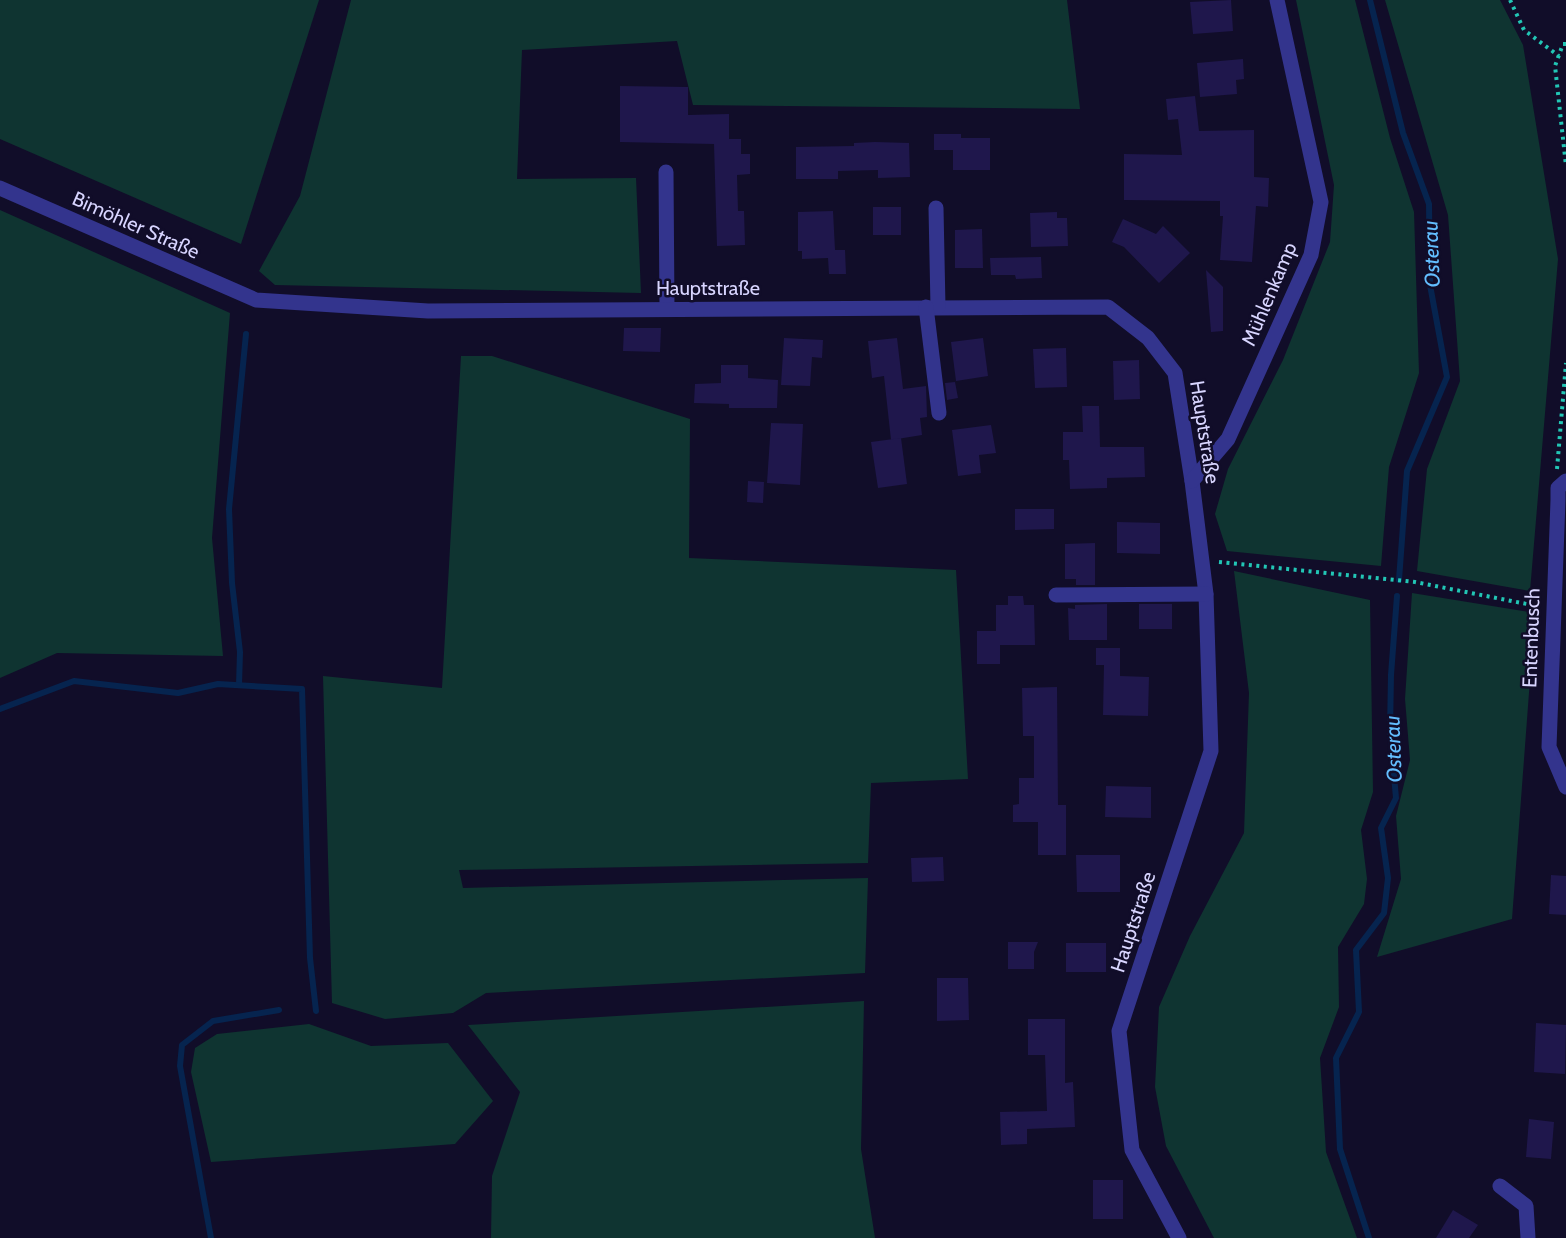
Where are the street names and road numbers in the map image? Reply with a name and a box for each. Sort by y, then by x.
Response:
street label: Bimöhler Straße [69,186,203,264]
street label: Mühlenkamp [1236,238,1302,350]
street label: Hauptstraße [656,276,760,300]
street label: Hauptstraße [1185,379,1225,485]
street label: Entenbusch [1517,588,1545,688]
street label: Hauptstraße [1105,869,1161,975]

